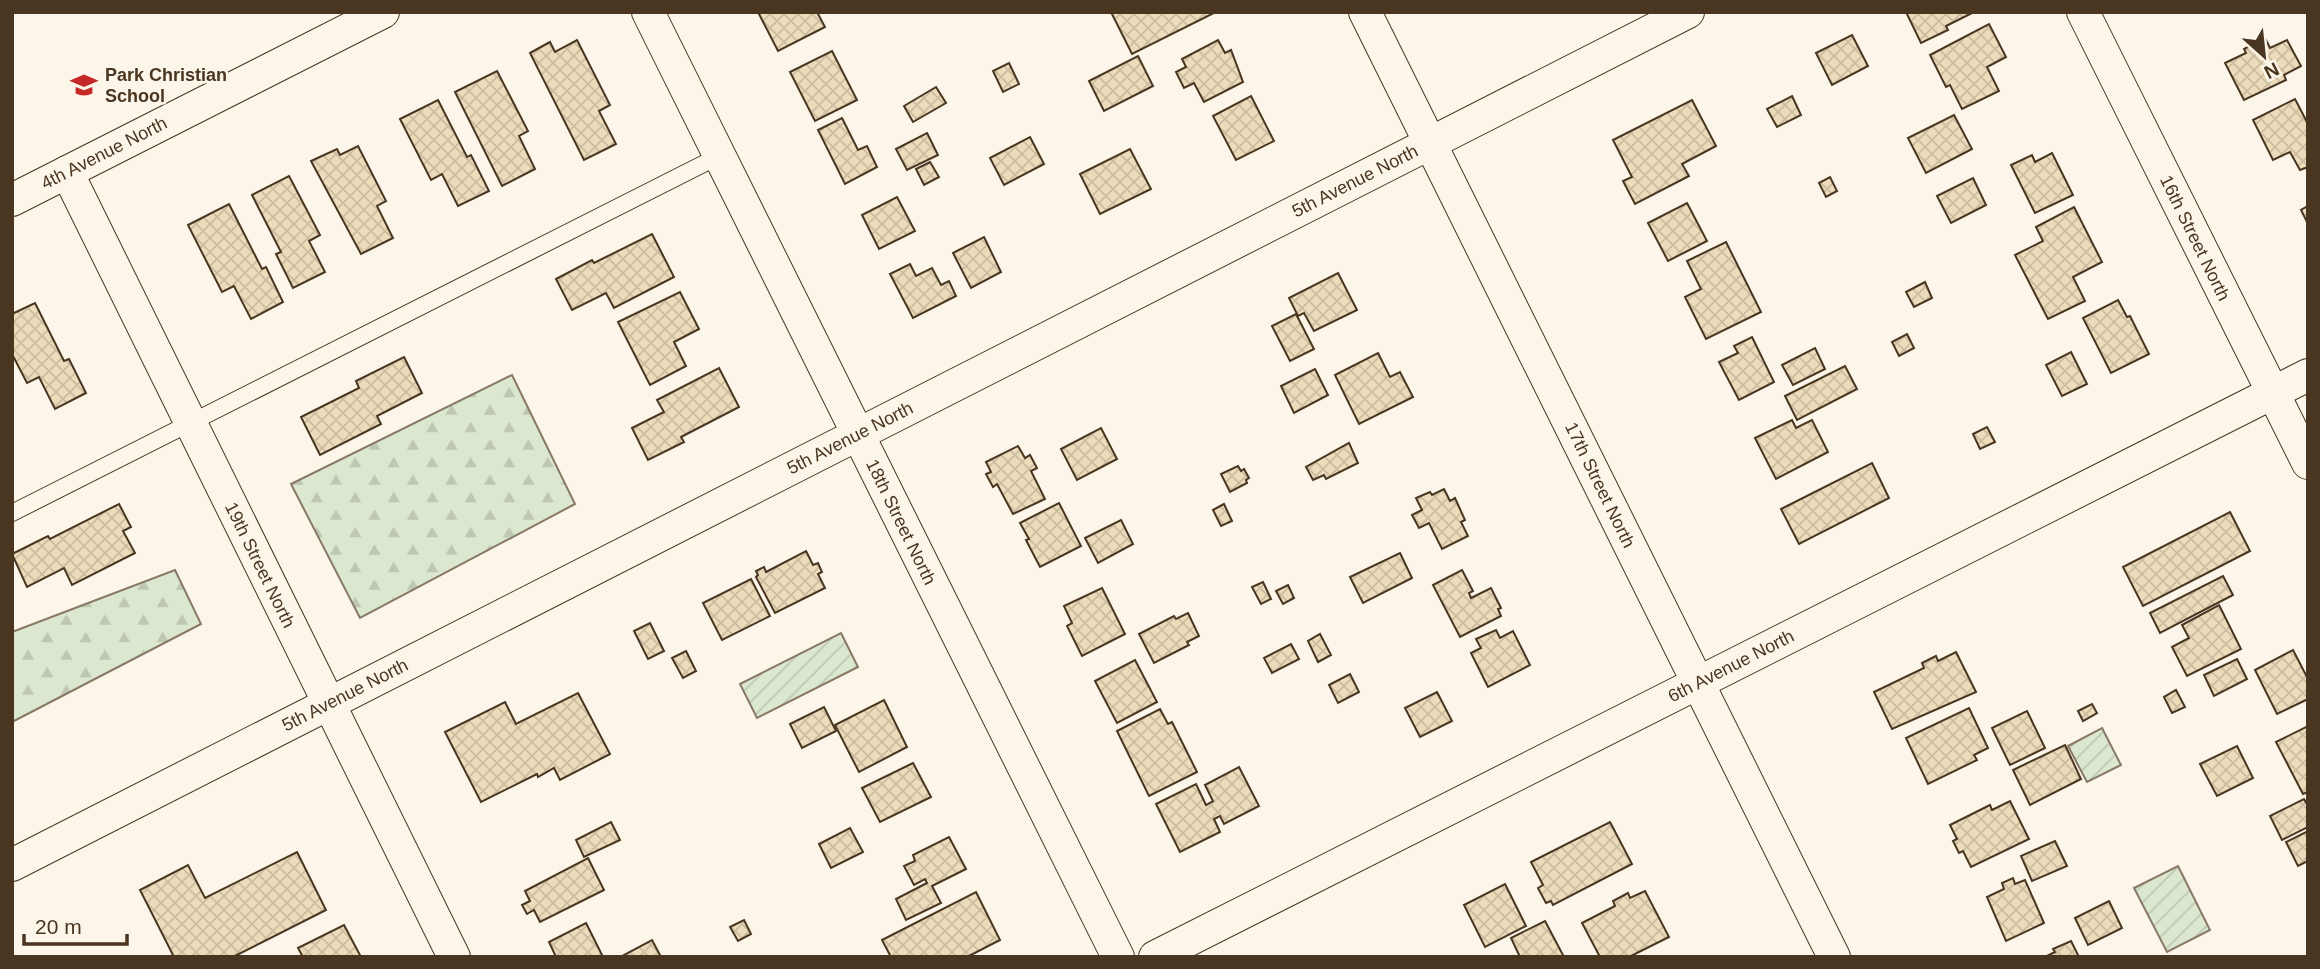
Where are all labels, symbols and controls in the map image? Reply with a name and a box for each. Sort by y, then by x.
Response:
north arrow [2229,21,2299,91]
text: N [2261,58,2282,83]
place label: Park Christian School [105,65,227,106]
school or university icon: Park Christian School [69,70,99,100]
street label: 4th Avenue North [38,113,170,193]
street label: 5th Avenue North [1289,141,1421,221]
street label: 16th Street North [2156,172,2234,304]
street label: 5th Avenue North [784,398,916,478]
street label: 17th Street North [1561,419,1639,551]
street label: 18th Street North [862,456,940,588]
street label: 19th Street North [221,499,299,631]
street label: 6th Avenue North [1665,626,1797,706]
street label: 5th Avenue North [279,655,411,735]
scale bar [24,902,128,946]
text: 20 m [35,915,82,938]

